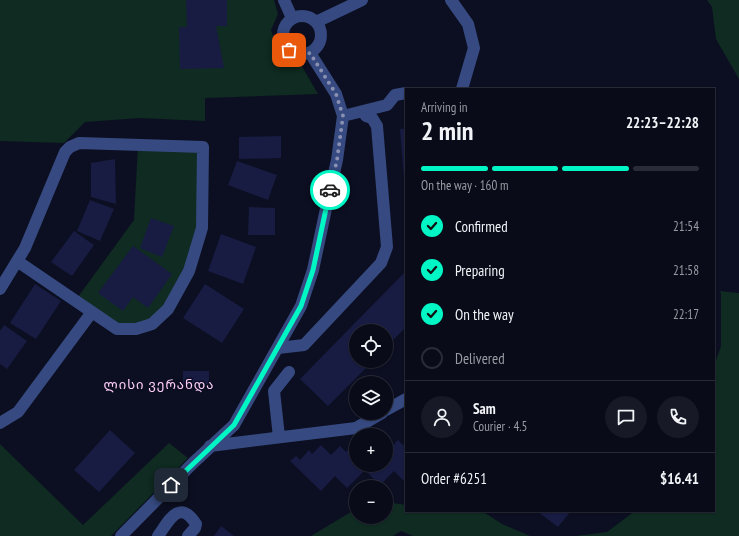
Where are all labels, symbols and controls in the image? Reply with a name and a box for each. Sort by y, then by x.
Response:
pin [272,33,306,67]
icon: bag [278,39,300,61]
text: Arriving in [421,99,468,116]
text: 22:23–22:28 [626,113,699,132]
text: 2 min [421,114,474,147]
courier [310,170,350,210]
text: On the way · 160 m [421,177,508,194]
icon: car [319,179,341,201]
icon: check [421,215,443,237]
text: Confirmed [455,217,508,236]
text: 21:54 [673,218,699,235]
icon: check [421,259,443,281]
text: Preparing [455,261,505,280]
text: 21:58 [673,262,699,279]
icon: check [421,303,443,325]
text: On the way [455,305,514,324]
text: 22:17 [673,306,699,323]
map controls [349,324,393,524]
button: locate [349,324,393,368]
text: Delivered [455,349,505,368]
district label: ლისი ვერანდა [104,376,214,393]
button: layers [349,376,393,420]
button: person [421,396,463,438]
button: chat [605,396,647,438]
button: phone [657,396,699,438]
text: Sam [473,399,496,418]
text: Courier · 4.5 [473,418,527,435]
button: + [349,428,393,472]
pin [154,468,188,502]
text: Order #6251 [421,469,487,488]
text: $16.41 [660,469,699,488]
icon: home [160,474,182,496]
button: − [349,480,393,524]

